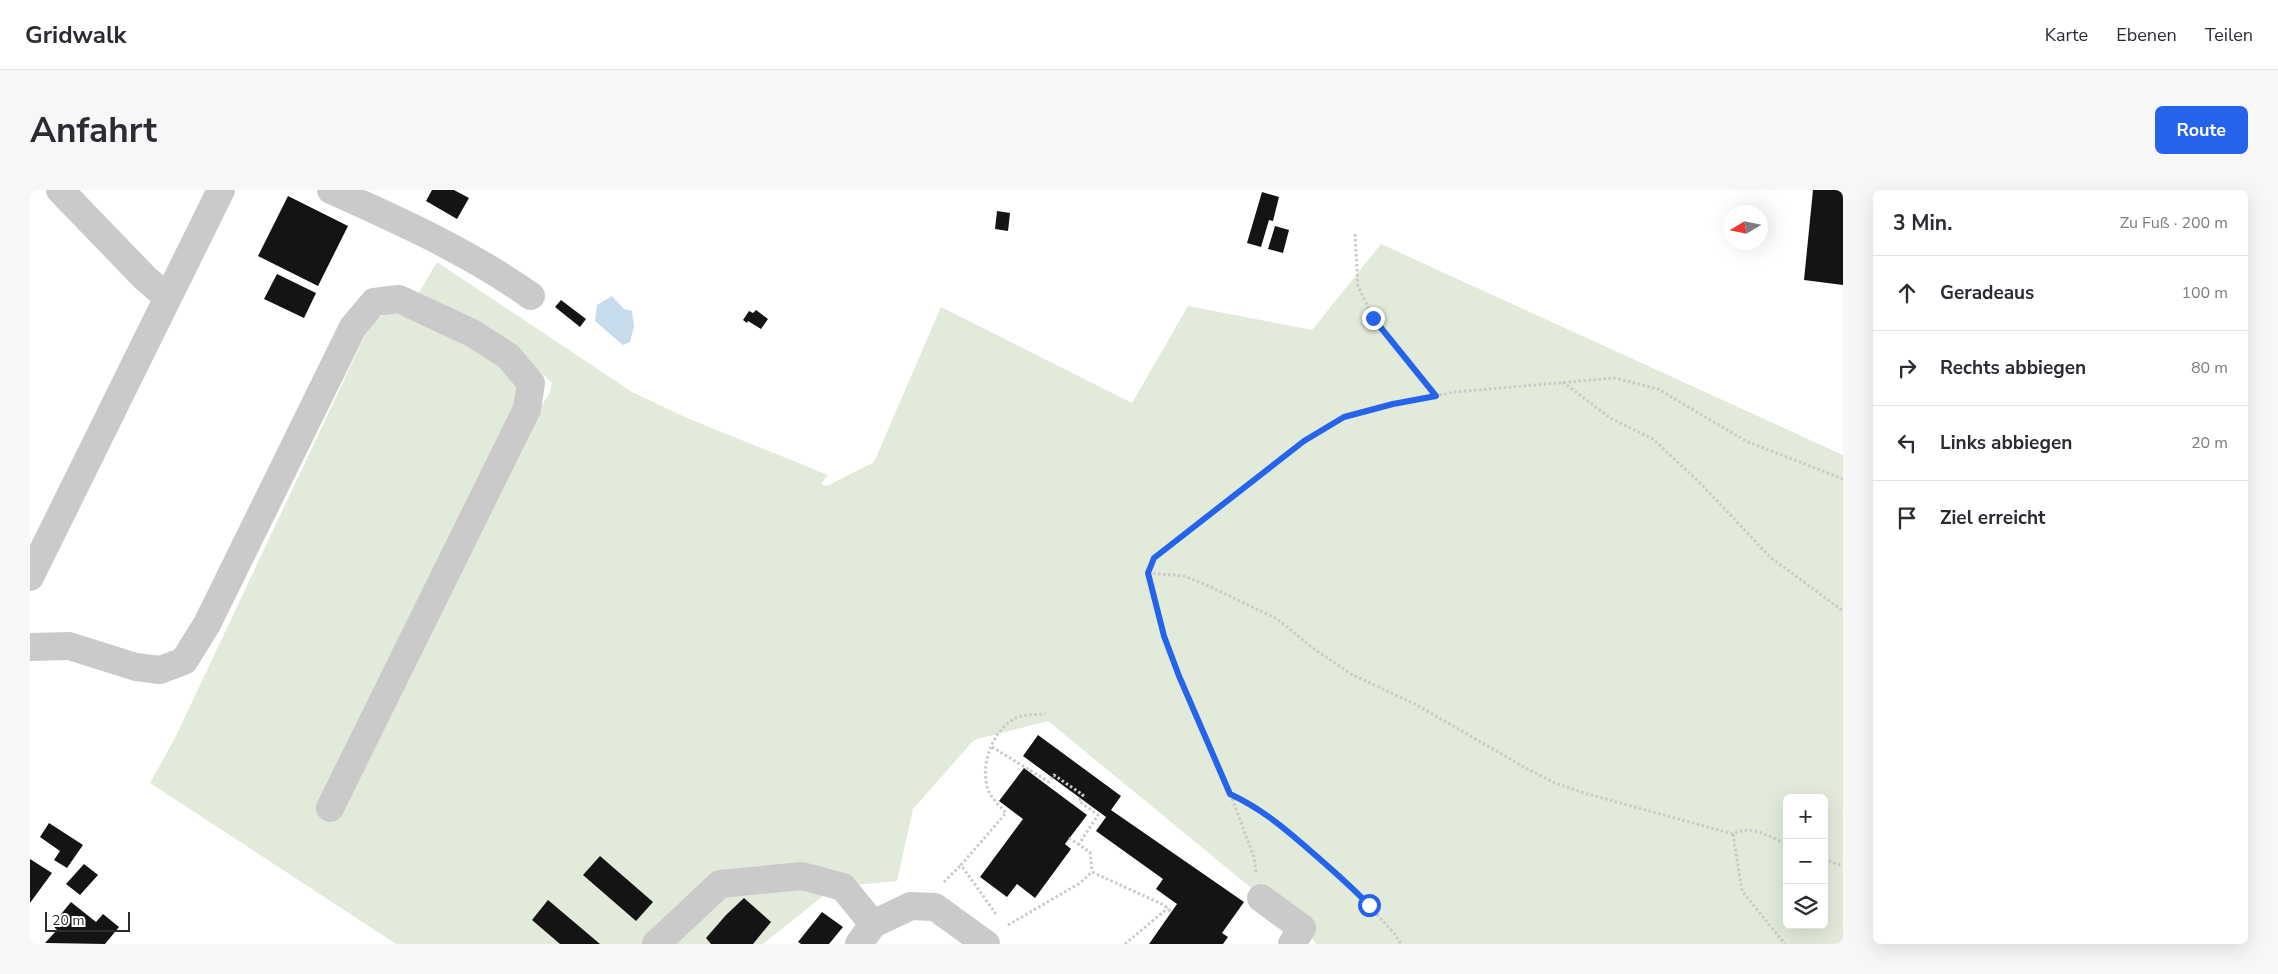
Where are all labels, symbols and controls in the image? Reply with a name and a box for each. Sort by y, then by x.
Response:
text: Gridwalk [25,19,126,51]
text: Karte [2045,23,2088,47]
text: Ebenen [2116,23,2177,47]
text: Teilen [2205,23,2253,47]
button: Route [2155,106,2248,154]
text: Anfahrt [30,107,157,154]
north arrow [1723,205,1768,250]
text: 3 Min. [1893,209,1952,237]
text: Zu Fuß · 200 m [2120,212,2228,234]
icon: ahead [1893,279,1921,307]
text: Geradeaus [1940,280,2034,306]
text: 100 m [2181,282,2228,304]
route end [1362,307,1385,330]
icon: right [1893,354,1921,382]
text: Rechts abbiegen [1940,355,2086,381]
text: 80 m [2191,357,2228,379]
icon: left [1893,429,1921,457]
text: Links abbiegen [1940,430,2072,456]
text: 20 m [2191,432,2228,454]
icon: arrive [1893,504,1921,532]
text: Ziel erreicht [1940,505,2045,531]
map controls [1783,794,1828,929]
button: + [1783,794,1828,839]
button: − [1783,839,1828,884]
button: layers [1783,884,1828,929]
route start [1358,894,1381,917]
scale bar [45,909,130,932]
text: 20 m [52,911,84,930]

